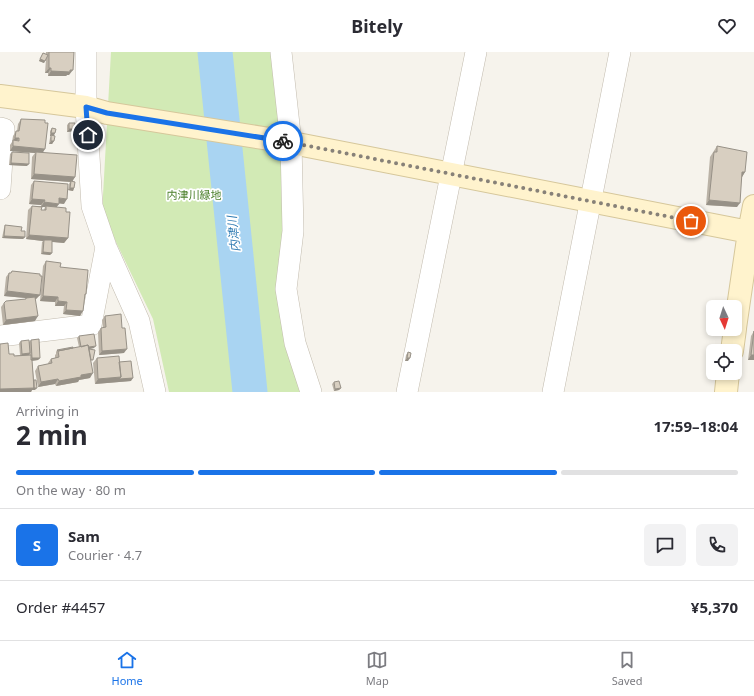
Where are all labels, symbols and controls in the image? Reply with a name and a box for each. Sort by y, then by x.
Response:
text: Bitely [351,14,403,38]
icon: back [16,15,38,37]
icon: heart [716,15,738,37]
pin [71,118,105,152]
courier [263,121,303,161]
icon: home [77,124,99,146]
icon: bike [272,130,294,152]
park label: 内津川緑地 [167,187,222,202]
pin [674,204,708,238]
icon: bag [680,210,702,232]
water label: 内津川 [223,213,244,253]
north arrow [706,300,742,336]
map controls [706,300,742,380]
button: locate [706,344,742,380]
text: Arriving in [16,402,79,420]
text: 17:59–18:04 [653,416,738,436]
text: 2 min [16,417,88,453]
text: On the way · 80 m [16,481,126,499]
button: chat [644,524,686,566]
button: phone [696,524,738,566]
text: Sam [68,526,100,546]
text: S [33,535,41,555]
text: Courier · 4.7 [68,546,142,564]
text: Order #4457 [16,597,105,617]
text: ¥5,370 [691,597,738,617]
tab: Home [112,649,143,688]
tab: Map [366,649,389,688]
tab: Saved [612,649,643,688]

